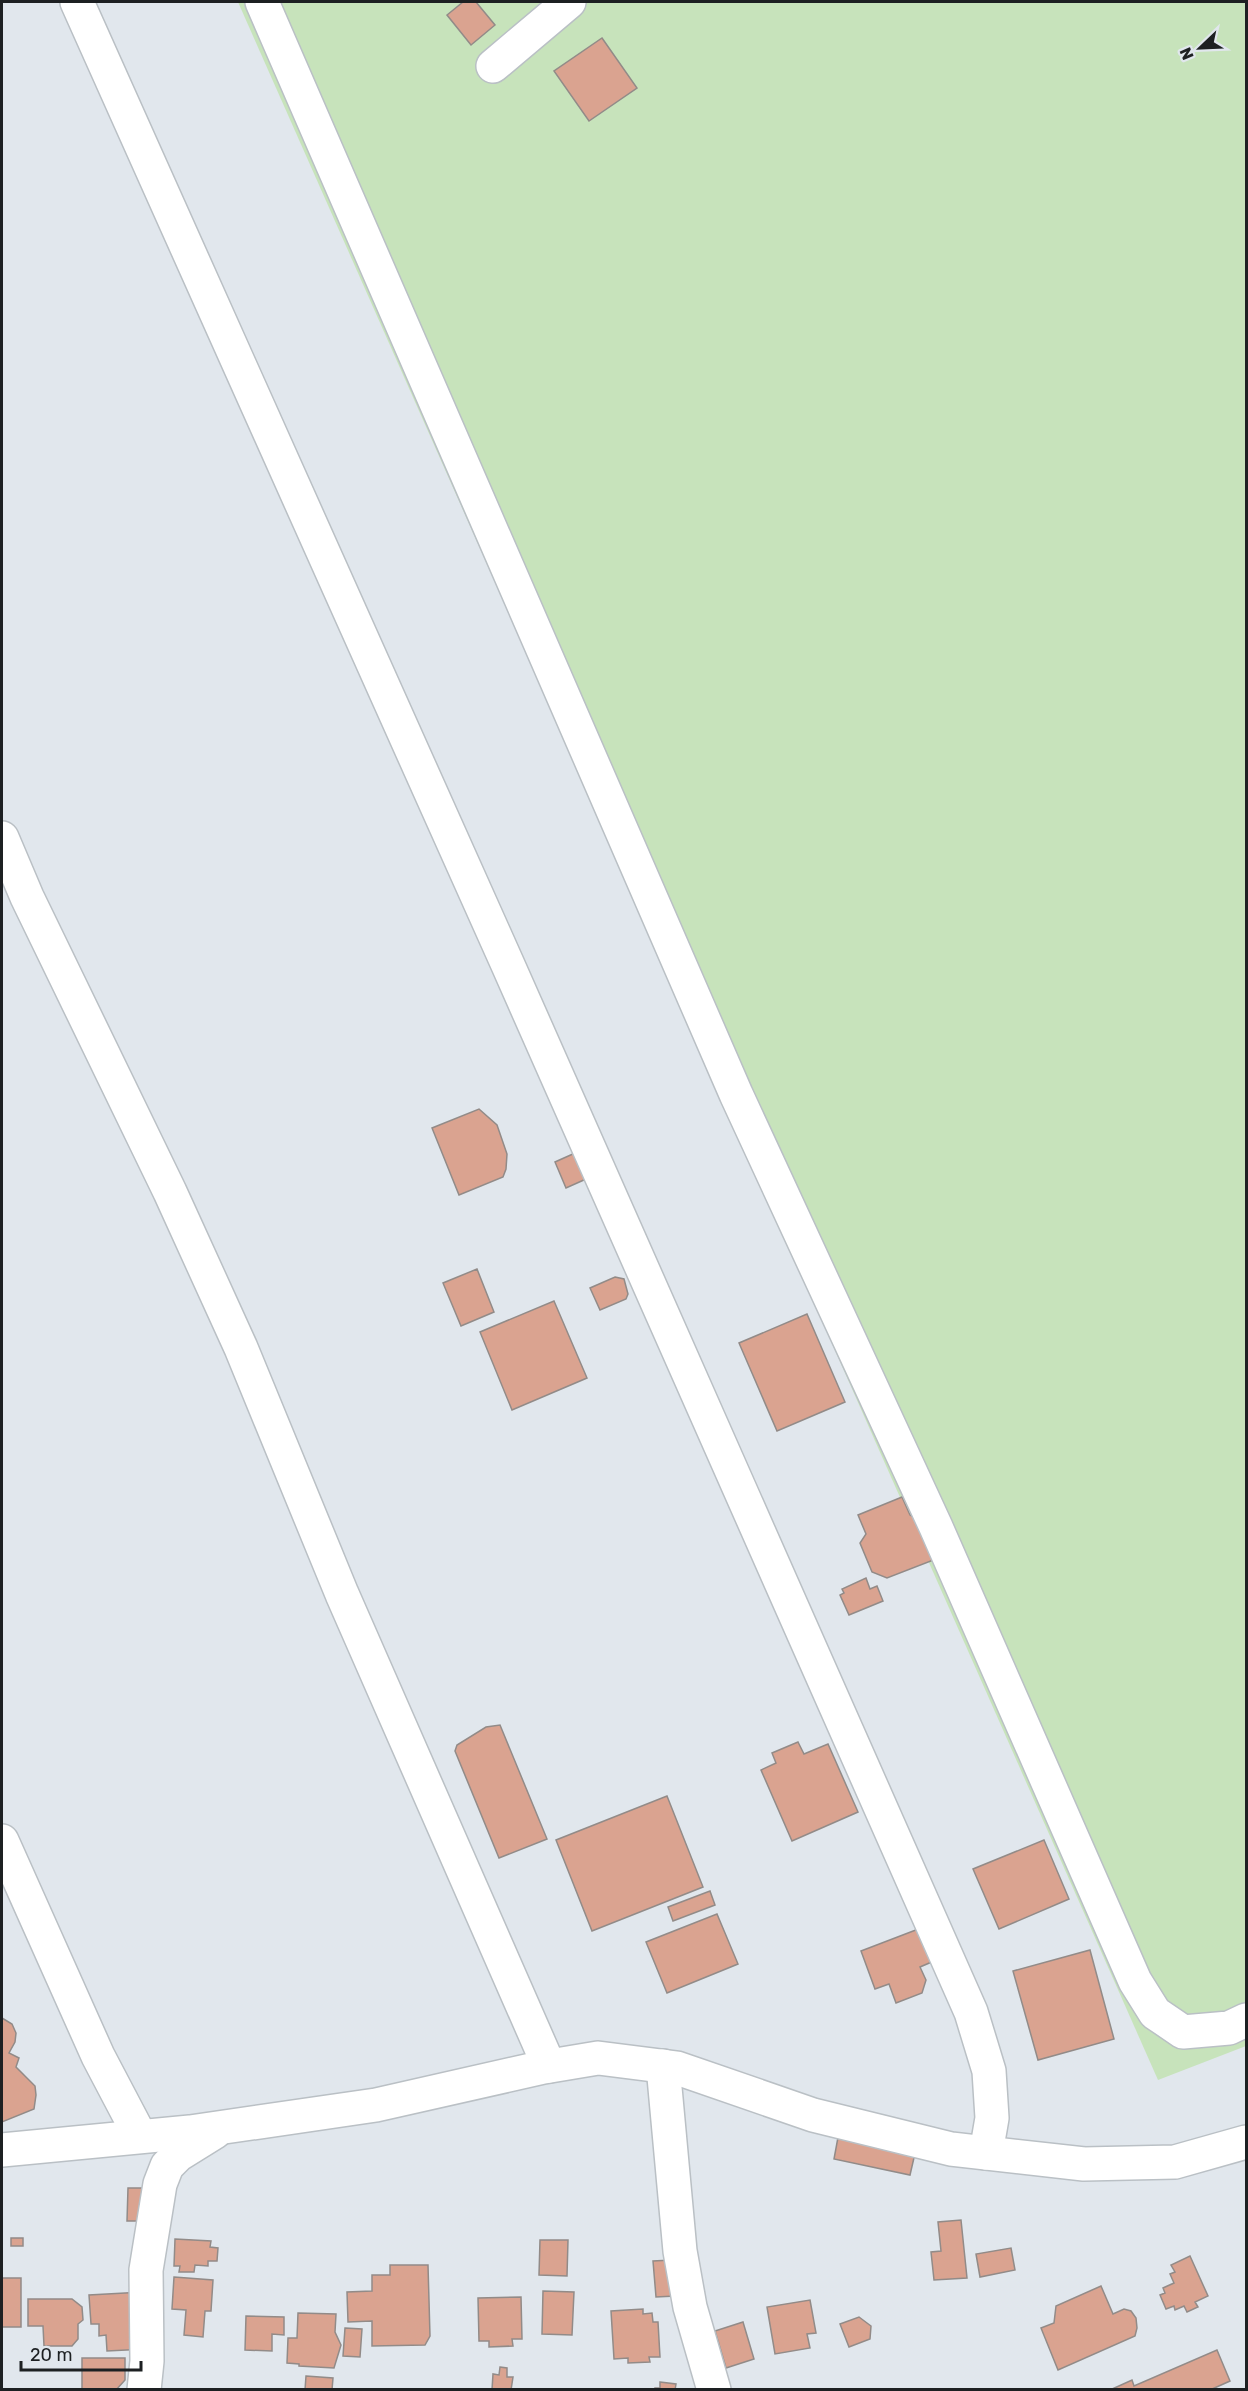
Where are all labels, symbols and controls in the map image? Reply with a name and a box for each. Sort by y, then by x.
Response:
north arrow [1170,18,1230,78]
text: N [1176,45,1198,63]
scale bar [21,2334,141,2372]
text: 20 m [30,2344,72,2366]

